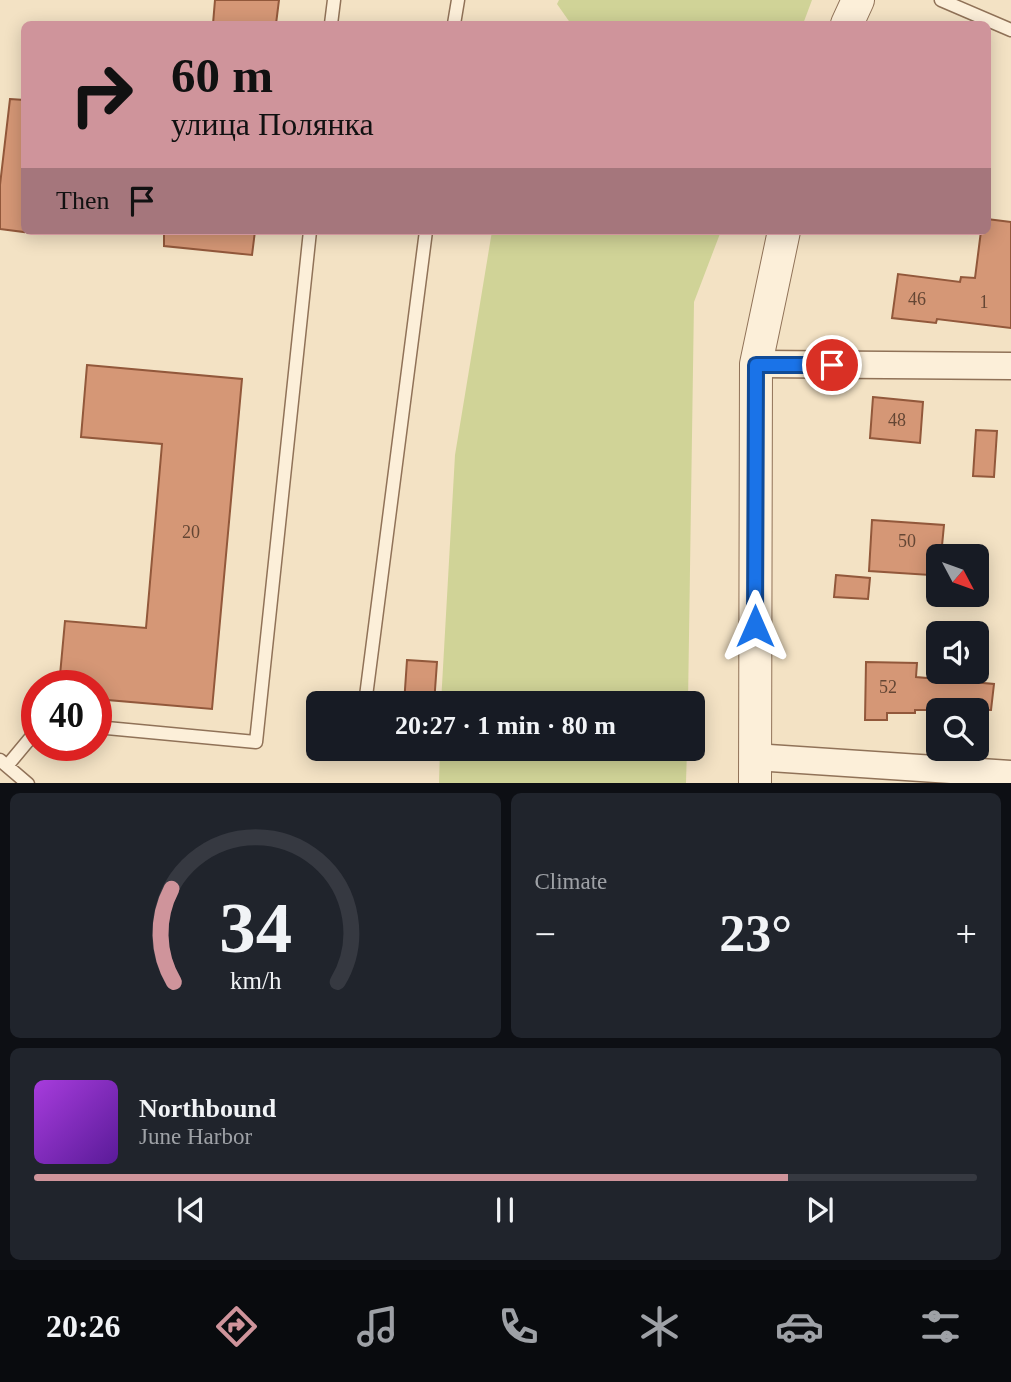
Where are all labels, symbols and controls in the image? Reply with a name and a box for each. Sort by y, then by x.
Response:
text: 60 m [171,48,273,103]
icon: right [56,49,147,140]
text: улица Полянка [171,106,374,142]
icon: arrive [123,182,161,220]
text: Then [56,186,109,215]
house number: 46 [908,289,926,309]
house number: 1 [980,292,989,312]
pin [802,335,862,395]
icon: arrive [813,346,851,384]
house number: 48 [888,410,906,430]
house number: 20 [182,522,200,542]
house number: 50 [898,531,916,551]
north arrow [926,544,989,607]
map controls [926,544,989,761]
position arrow [718,589,792,663]
button: sound [926,621,989,684]
speed limit sign: 40 [21,670,112,761]
house number: 52 [879,677,897,697]
button: search [926,698,989,761]
text: 20:27 · 1 min · 80 m [395,711,616,740]
text: Climate [535,869,607,894]
text: 34 [219,887,292,968]
text: 23° [719,905,792,962]
text: − [535,913,556,955]
text: + [956,913,977,955]
text: km/h [230,966,281,993]
text: Northbound [139,1094,276,1123]
text: June Harbor [139,1124,252,1149]
icon: previous [172,1191,210,1229]
icon: pause [486,1191,524,1229]
icon: next [801,1191,839,1229]
icon: directions [212,1302,261,1351]
icon: music [353,1302,402,1351]
icon: phone [494,1302,543,1351]
icon: climate [635,1302,684,1351]
icon: car [775,1302,824,1351]
icon: filters [916,1302,965,1351]
text: 20:26 [46,1308,121,1344]

